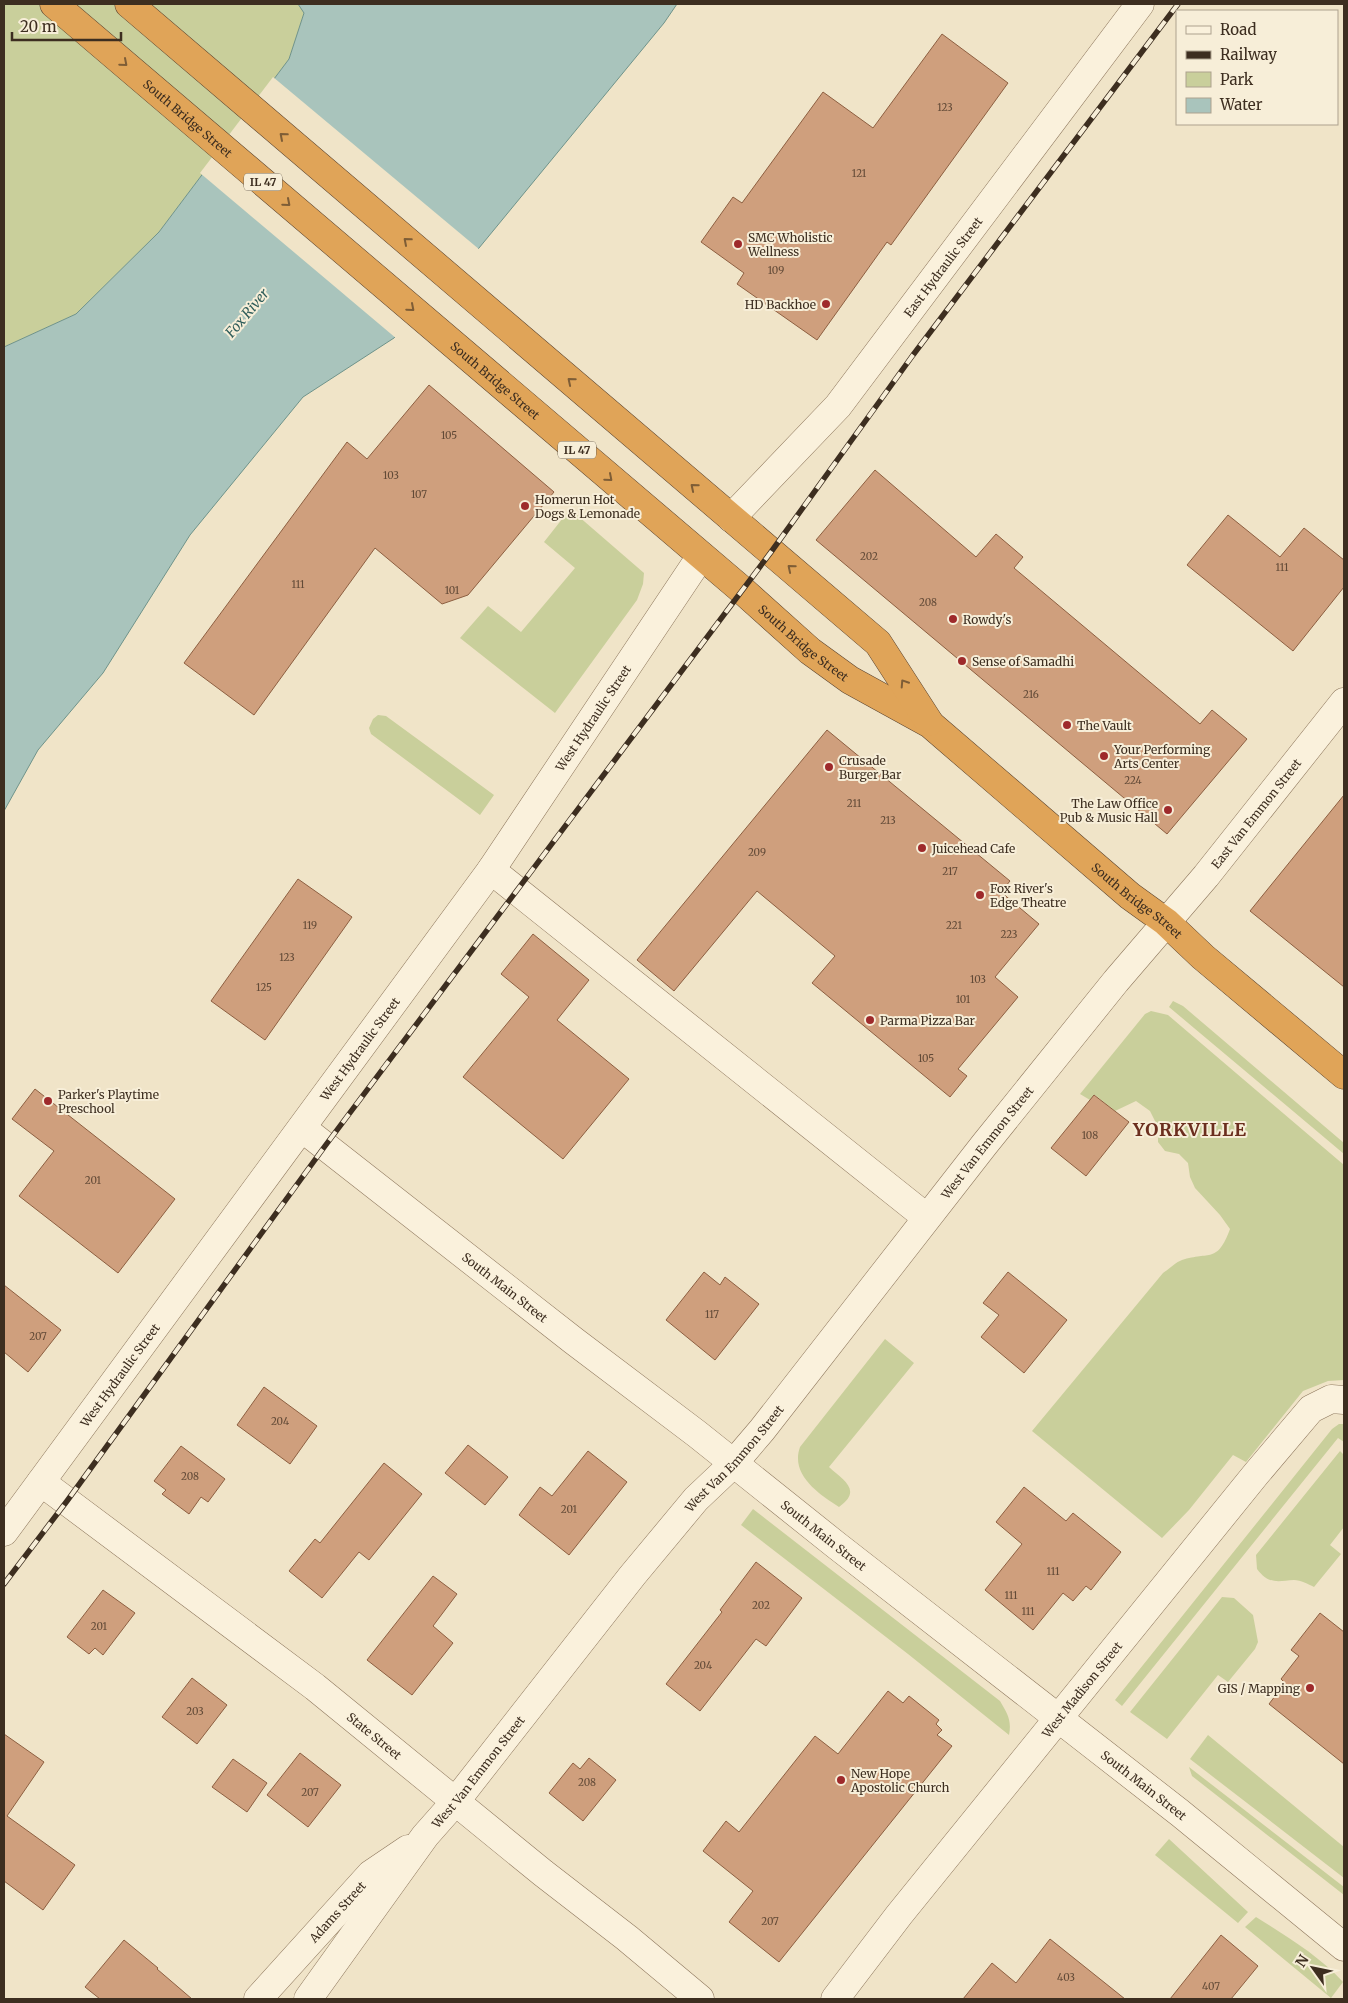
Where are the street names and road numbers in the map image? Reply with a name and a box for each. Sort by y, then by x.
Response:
street label: South Bridge Street [140,76,236,160]
road number: IL 47 [244,173,282,190]
street label: East Hydraulic Street [900,214,985,320]
street label: South Bridge Street [448,338,543,422]
road number: IL 47 [558,442,596,458]
street label: South Bridge Street [756,601,852,684]
street label: West Hydraulic Street [551,662,634,775]
street label: East Van Emmon Street [1208,755,1304,871]
street label: South Bridge Street [1089,859,1186,942]
street label: West Hydraulic Street [316,994,403,1104]
street label: West Van Emmon Street [937,1083,1036,1202]
street label: South Main Street [459,1249,551,1325]
street label: West Hydraulic Street [76,1320,163,1430]
street label: West Van Emmon Street [681,1402,787,1515]
street label: South Main Street [778,1497,870,1574]
street label: West Madison Street [1038,1638,1125,1741]
street label: State Street [344,1709,405,1762]
street label: West Van Emmon Street [428,1712,528,1832]
street label: South Main Street [1098,1747,1190,1823]
street label: Adams Street [305,1878,369,1946]

